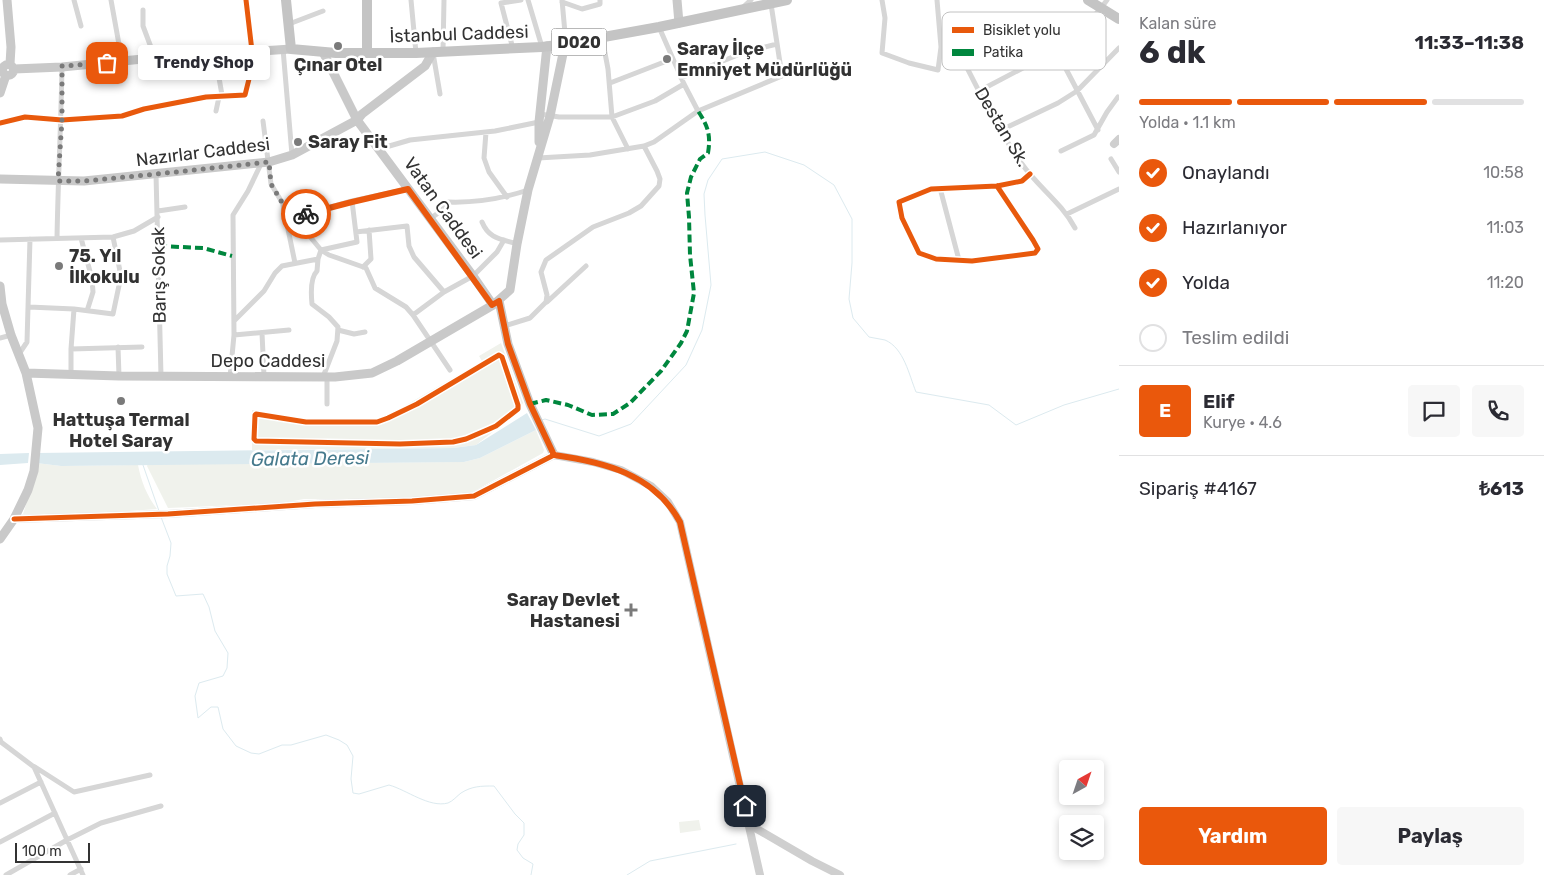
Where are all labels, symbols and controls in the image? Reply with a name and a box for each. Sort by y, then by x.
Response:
legend [942,12,1106,70]
text: Kalan süre [1139,14,1216,33]
street label: İstanbul Caddesi [389,21,529,47]
text: Bisiklet yolu [983,22,1061,39]
road number: D020 [552,28,606,56]
text: 11:33–11:38 [1414,31,1524,54]
text: 6 dk [1139,33,1206,71]
place label: Saray İlçe Emniyet Müdürlüğü [677,38,852,81]
marker: Çınar Otel [332,40,344,52]
pin [86,42,128,84]
text: Patika [983,44,1023,61]
callout: Trendy Shop [137,46,270,80]
icon: bag [93,49,121,77]
text: Trendy Shop [154,53,254,72]
marker: Saray İlçe Emniyet Müdürlüğü [661,53,673,65]
place label: Çınar Otel [294,54,382,76]
street label: Destan Sk. [970,83,1034,171]
text: Yolda · 1.1 km [1139,113,1236,132]
place label: Saray Fit [308,131,388,153]
street label: Nazırlar Caddesi [135,133,271,171]
marker: Saray Fit [292,136,304,148]
street label: Vatan Caddesi [399,153,487,263]
icon: check [1139,159,1167,187]
text: Onaylandı [1182,161,1270,184]
text: 10:58 [1483,163,1524,182]
courier [281,189,331,239]
icon: bike [292,200,320,228]
icon: check [1139,214,1167,242]
text: Hazırlanıyor [1182,216,1287,239]
text: 11:03 [1486,218,1524,237]
street label: Barış Sokak [147,226,171,323]
place label: 75. Yıl İlkokulu [69,245,140,288]
marker: 75. Yıl İlkokulu [53,260,65,272]
icon: check [1139,269,1167,297]
text: Yolda [1182,271,1230,294]
text: 11:20 [1487,273,1524,292]
text: Teslim edildi [1182,326,1289,349]
street label: Depo Caddesi [211,350,325,372]
button: chat [1408,385,1460,437]
button: phone [1472,385,1524,437]
text: Elif [1203,390,1234,413]
marker: Hattuşa Termal Hotel Saray [115,395,127,407]
text: E [1159,399,1171,422]
place label: Hattuşa Termal Hotel Saray [52,409,190,452]
text: Kurye · 4.6 [1203,413,1282,432]
water label: Galata Deresi [250,446,370,471]
text: Sipariş #4167 [1139,477,1257,500]
text: ₺613 [1479,477,1524,500]
place label: Saray Devlet Hastanesi [507,589,620,632]
marker: Saray Devlet Hastanesi [624,603,638,617]
north arrow [1059,760,1104,805]
map controls [1059,760,1104,860]
pin [724,785,766,827]
icon: home [731,792,759,820]
button: Yardım [1139,807,1327,865]
button: Paylaş [1337,807,1524,865]
button: layers [1059,815,1104,860]
scale bar [15,840,90,863]
text: 100 m [22,843,62,860]

